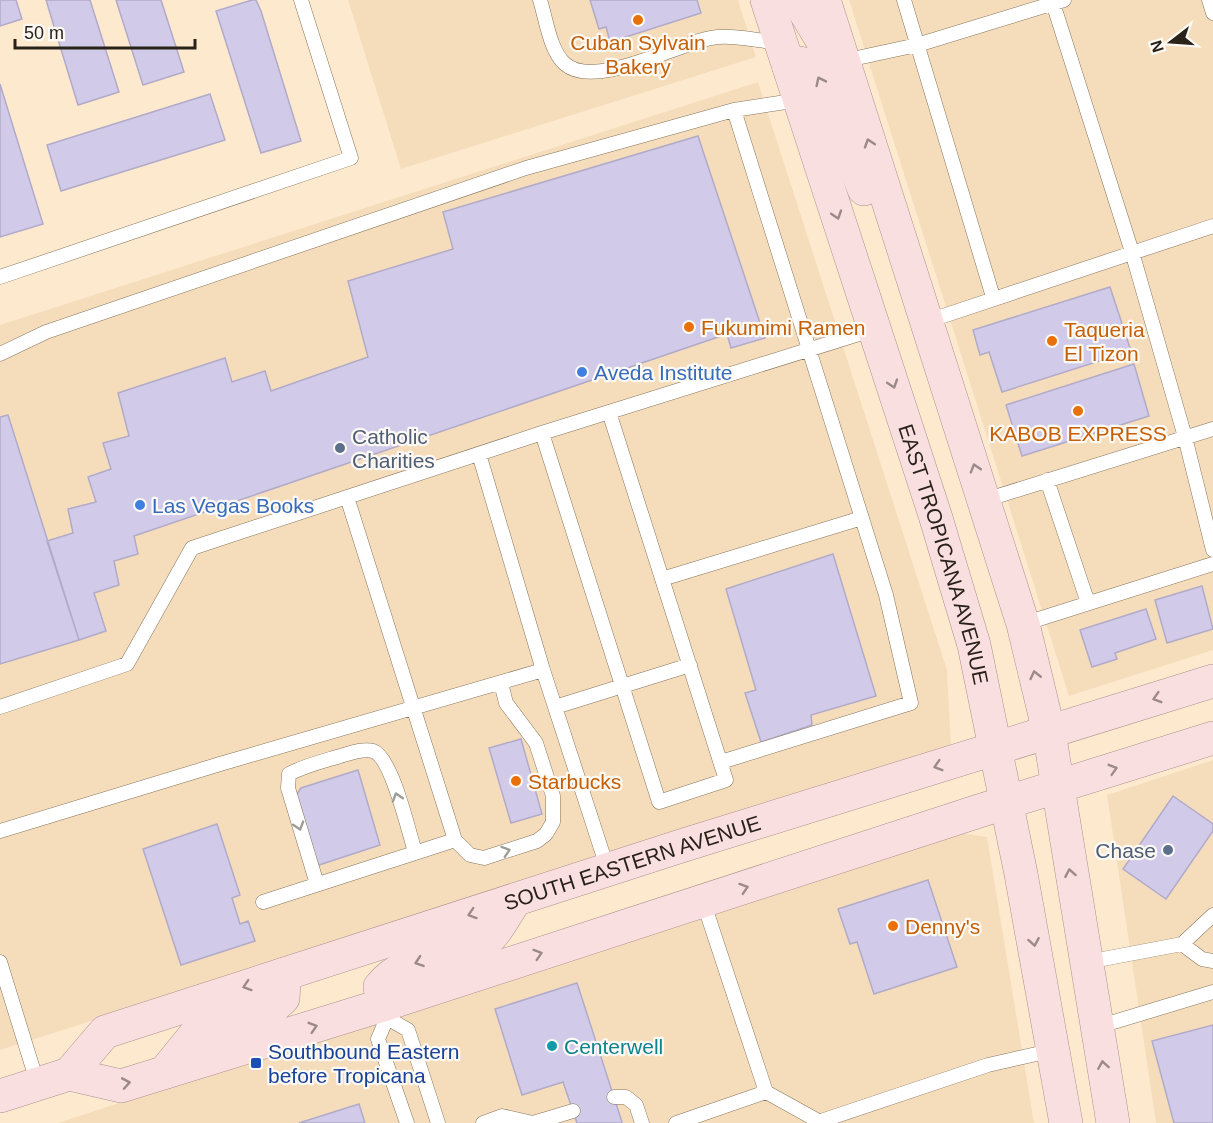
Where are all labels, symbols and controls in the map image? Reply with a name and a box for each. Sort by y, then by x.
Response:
scale bar [15,12,195,50]
north arrow [1141,12,1201,72]
marker: Cuban Sylvain Bakery [631,13,645,27]
text: 50 m [24,23,64,43]
place label: Cuban Sylvain Bakery [570,31,706,78]
text: N [1147,38,1167,54]
one-way arrow [815,77,827,88]
one-way arrow [863,138,876,149]
one-way arrow [830,209,843,220]
place label: Fukumimi Ramen [701,316,866,339]
place label: Taqueria El Tizon [1064,318,1145,365]
marker: Fukumimi Ramen [682,320,696,334]
marker: Taqueria El Tizon [1045,334,1059,348]
place label: Aveda Institute [594,361,733,384]
marker: Aveda Institute [575,365,589,379]
one-way arrow [886,378,899,389]
marker: KABOB EXPRESS [1071,404,1085,418]
street label: EAST TROPICANA AVENUE [895,421,993,687]
place label: KABOB EXPRESS [989,422,1167,445]
place label: Catholic Charities [352,425,435,472]
marker: Catholic Charities [333,441,347,455]
one-way arrow [969,463,982,474]
place label: Las Vegas Books [152,494,314,517]
marker: Las Vegas Books [133,498,147,512]
one-way arrow [1030,670,1043,680]
one-way arrow [1152,691,1163,703]
one-way arrow [933,759,944,771]
one-way arrow [1107,764,1118,776]
place label: Starbucks [528,770,621,793]
marker: Starbucks [509,774,523,788]
one-way arrow [392,792,405,803]
street label: SOUTH EASTERN AVENUE [501,811,763,914]
one-way arrow [292,820,304,831]
place label: Chase [1095,839,1156,862]
marker: Chase [1161,843,1175,857]
one-way arrow [500,846,511,858]
one-way arrow [1065,868,1077,878]
one-way arrow [738,883,749,895]
one-way arrow [467,906,478,919]
place label: Denny's [905,915,980,938]
marker: Denny's [886,919,900,933]
one-way arrow [1027,937,1040,947]
one-way arrow [532,949,543,962]
one-way arrow [414,955,425,968]
one-way arrow [242,979,253,992]
one-way arrow [307,1021,318,1034]
place label: Centerwell [564,1035,663,1058]
marker: Centerwell [545,1039,559,1053]
place label: Southbound Eastern before Tropicana [268,1040,459,1087]
marker: Southbound Eastern before Tropicana [249,1056,263,1070]
one-way arrow [1098,1061,1110,1070]
one-way arrow [121,1077,131,1090]

